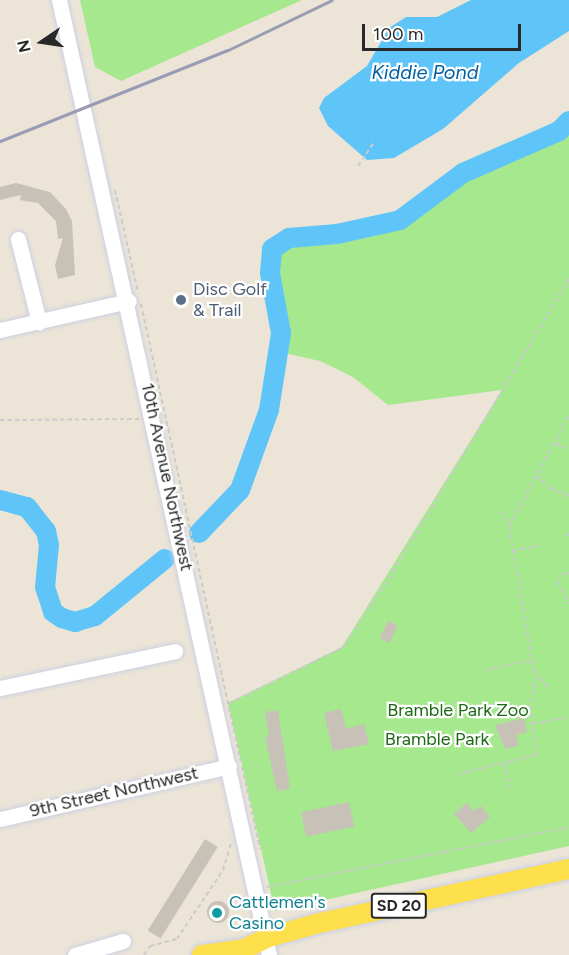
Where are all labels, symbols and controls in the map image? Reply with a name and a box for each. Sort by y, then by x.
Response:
north arrow [12,12,72,72]
scale bar [365,12,524,50]
text: 100 m [373,23,423,45]
text: N [13,38,35,54]
water label: Kiddie Pond [372,60,478,84]
place label: Disc Golf & Trail [193,279,267,322]
marker: Disc Golf & Trail [174,293,188,307]
street label: 10th Avenue Northwest [137,381,197,573]
park label: Bramble Park Zoo [387,699,529,721]
park label: Bramble Park [385,728,489,750]
street label: 9th Street Northwest [28,762,200,822]
place label: Cattlemen's Casino [229,892,326,934]
road number: SD 20 [370,893,428,919]
marker: Cattlemen's Casino [210,906,224,920]

